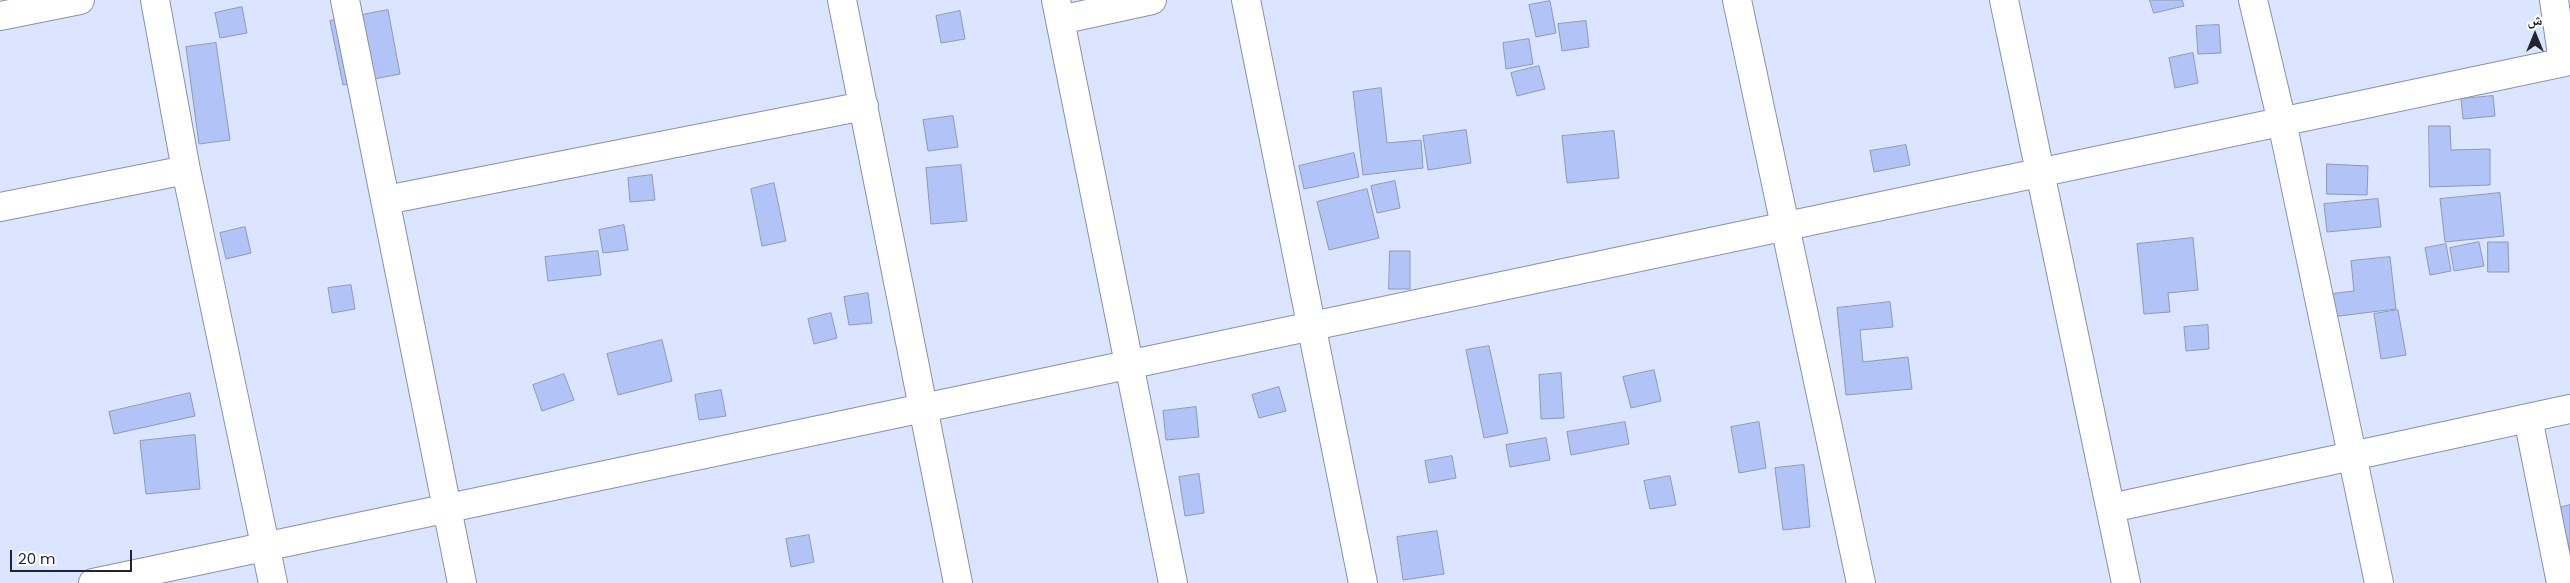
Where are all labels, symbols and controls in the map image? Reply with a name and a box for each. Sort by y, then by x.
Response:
north arrow [2510,10,2560,60]
text: ش [2528,10,2542,30]
scale bar [12,540,135,572]
text: 20 m [18,548,56,569]

